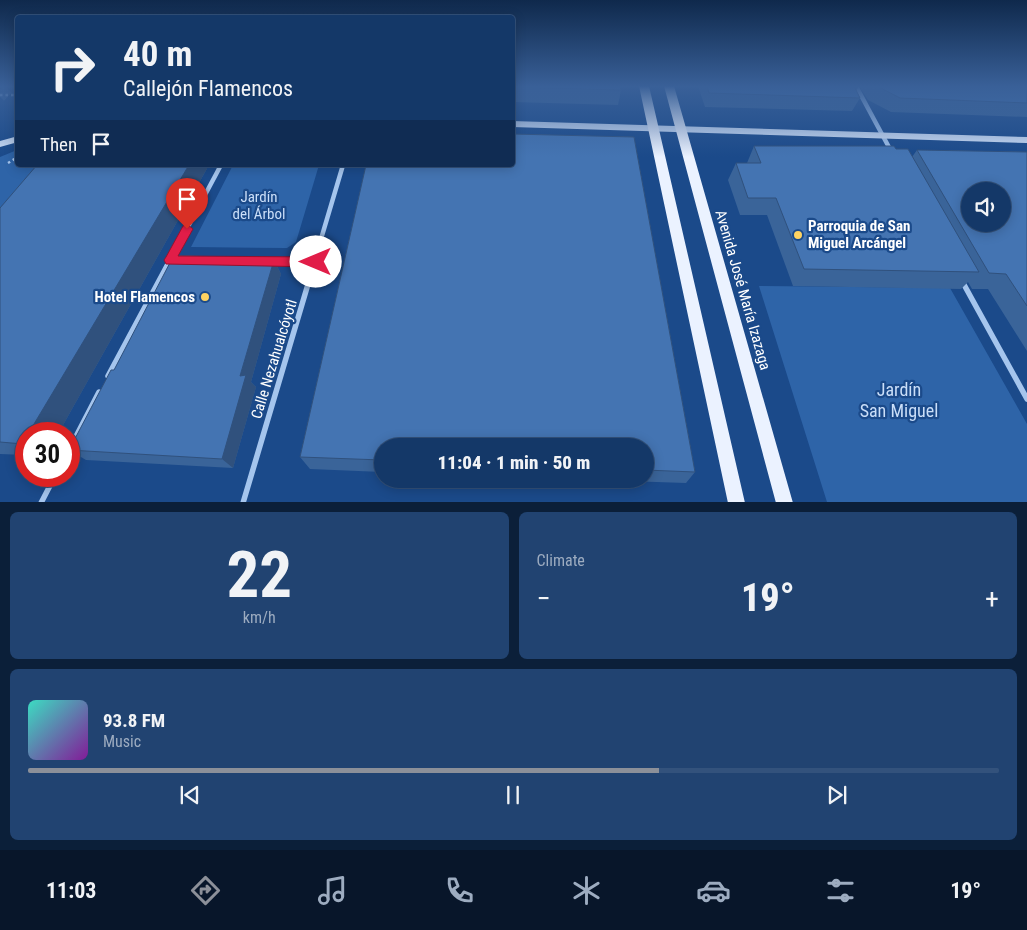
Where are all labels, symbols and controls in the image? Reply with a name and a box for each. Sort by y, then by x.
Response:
text: 40 m [123,34,192,75]
icon: right [40,35,105,100]
text: Callejón Flamencos [123,76,293,101]
icon: arrive [87,130,115,158]
text: Then [40,133,77,156]
pin [166,178,208,229]
map controls [961,182,1011,232]
button: sound [961,182,1011,232]
icon: arrive [173,185,201,213]
park label: Jardín del Árbol [233,188,285,223]
street label: Avenida José María Izazaga [712,208,774,372]
place label: Parroquia de San Miguel Arcángel [808,217,910,252]
marker: Parroquia de San Miguel Arcángel [792,229,804,241]
position arrow [289,235,341,287]
place label: Hotel Flamencos [94,288,195,306]
marker: Hotel Flamencos [199,291,211,303]
street label: Calle Nezahualcóyotl [247,297,301,421]
park label: Jardín San Miguel [860,379,938,421]
speed limit sign: 30 [15,422,80,487]
text: 11:04 · 1 min · 50 m [438,451,590,474]
text: 22 [226,537,292,613]
text: Climate [537,551,585,570]
text: 19° [741,576,795,620]
text: − [537,582,551,615]
text: + [985,582,999,615]
text: km/h [243,608,276,627]
text: 93.8 FM [103,709,165,732]
text: Music [103,732,141,751]
icon: previous [176,781,204,809]
icon: pause [499,781,527,809]
icon: next [823,781,851,809]
icon: directions [188,873,223,908]
icon: music [315,873,350,908]
icon: phone [442,873,477,908]
icon: climate [569,873,604,908]
icon: car [696,873,731,908]
icon: filters [823,873,858,908]
text: 11:03 [46,878,96,903]
text: 19° [950,878,981,903]

